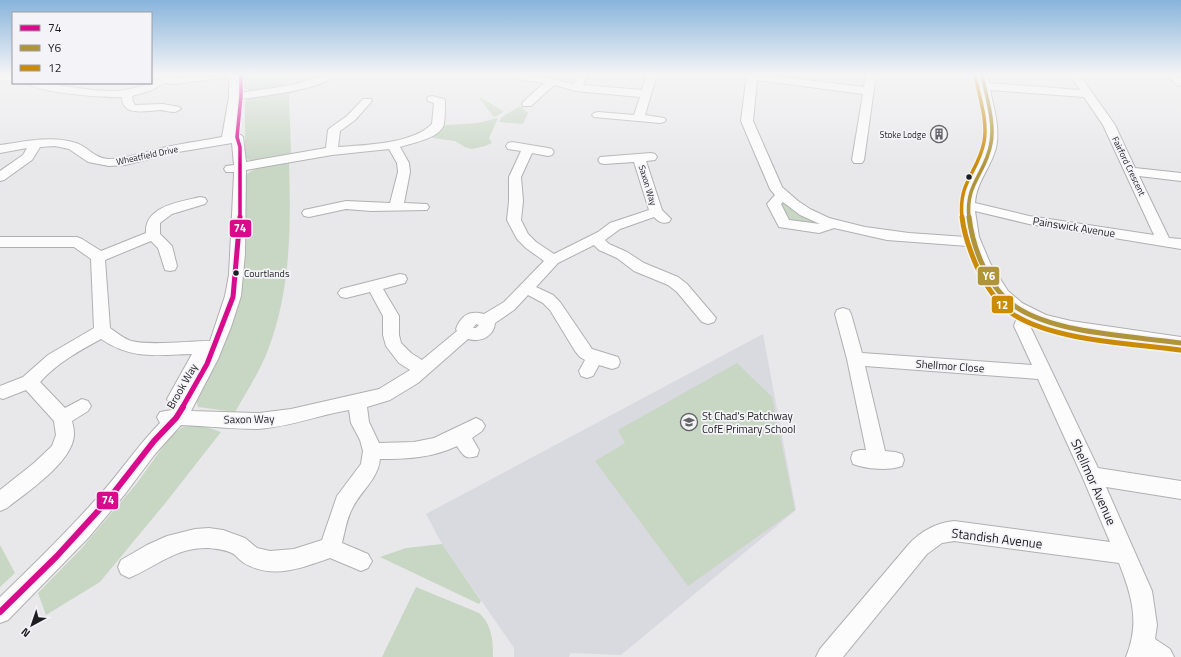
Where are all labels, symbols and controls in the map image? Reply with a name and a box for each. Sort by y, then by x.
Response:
legend [12,12,152,84]
text: 74 [48,18,62,37]
text: Y6 [48,38,61,57]
text: 12 [48,58,61,77]
building icon: Stoke Lodge [929,124,949,144]
place label: Stoke Lodge [880,128,926,141]
street label: Fairford Crescent [1109,134,1149,199]
street label: Wheatfield Drive [115,142,180,168]
street label: Saxon Way [636,163,660,207]
unlabelled marker [964,172,974,182]
street label: Painswick Avenue [1032,213,1117,241]
line badge: 74 [229,219,252,238]
text: 74 [234,220,246,236]
place label: Courtlands [244,266,290,281]
line badge: Y6 [977,266,1000,286]
marker: Courtlands [231,268,241,278]
text: Y6 [983,268,995,284]
line badge: 12 [991,295,1014,314]
text: 12 [996,297,1008,313]
street label: Shellmor Close [915,356,985,376]
street label: Brook Way [163,360,202,412]
place label: St Chad's Patchway CofE Primary School [702,408,796,437]
street label: Saxon Way [223,411,275,427]
school or university icon: St Chad's Patchway CofE Primary School [679,412,699,432]
street label: Shellmor Avenue [1066,436,1122,528]
line badge: 74 [96,491,119,510]
text: 74 [102,492,114,508]
street label: Standish Avenue [950,523,1044,553]
north arrow [12,605,52,645]
text: N [18,624,34,641]

